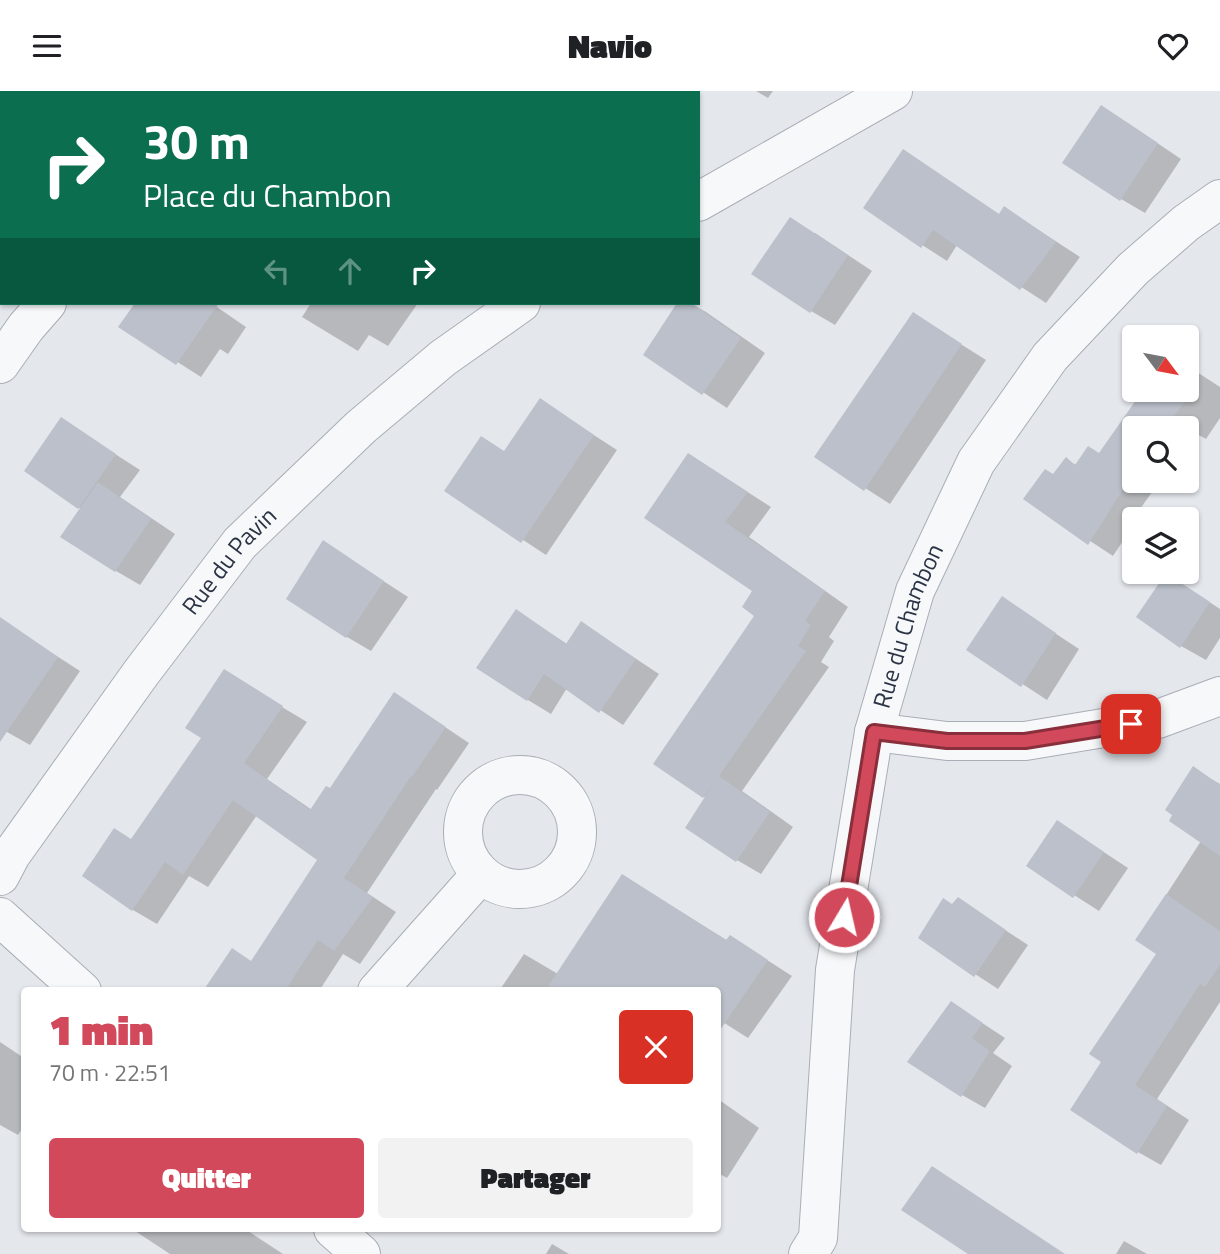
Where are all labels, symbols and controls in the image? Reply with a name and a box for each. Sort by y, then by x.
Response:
text: Navio [568,22,652,70]
icon: menu [28,27,66,65]
icon: heart [1154,27,1192,65]
text: 30 m [143,103,250,178]
icon: right [28,119,119,210]
text: Place du Chambon [143,171,392,219]
icon: left [258,252,296,290]
icon: ahead [331,252,369,290]
icon: right [404,252,442,290]
north arrow [1122,325,1199,403]
map controls [1122,325,1199,584]
button: search [1122,416,1199,493]
street label: Rue du Pavin [173,498,284,622]
button: layers [1122,507,1199,584]
street label: Rue du Chambon [863,537,952,712]
pin [1101,694,1161,754]
icon: arrive [1112,705,1150,743]
position arrow [807,880,881,954]
text: 1 min [49,997,153,1061]
button: close [619,1010,693,1084]
text: 70 m · 22:51 [49,1055,171,1090]
button: Quitter [49,1138,364,1218]
button: Partager [378,1138,693,1218]

